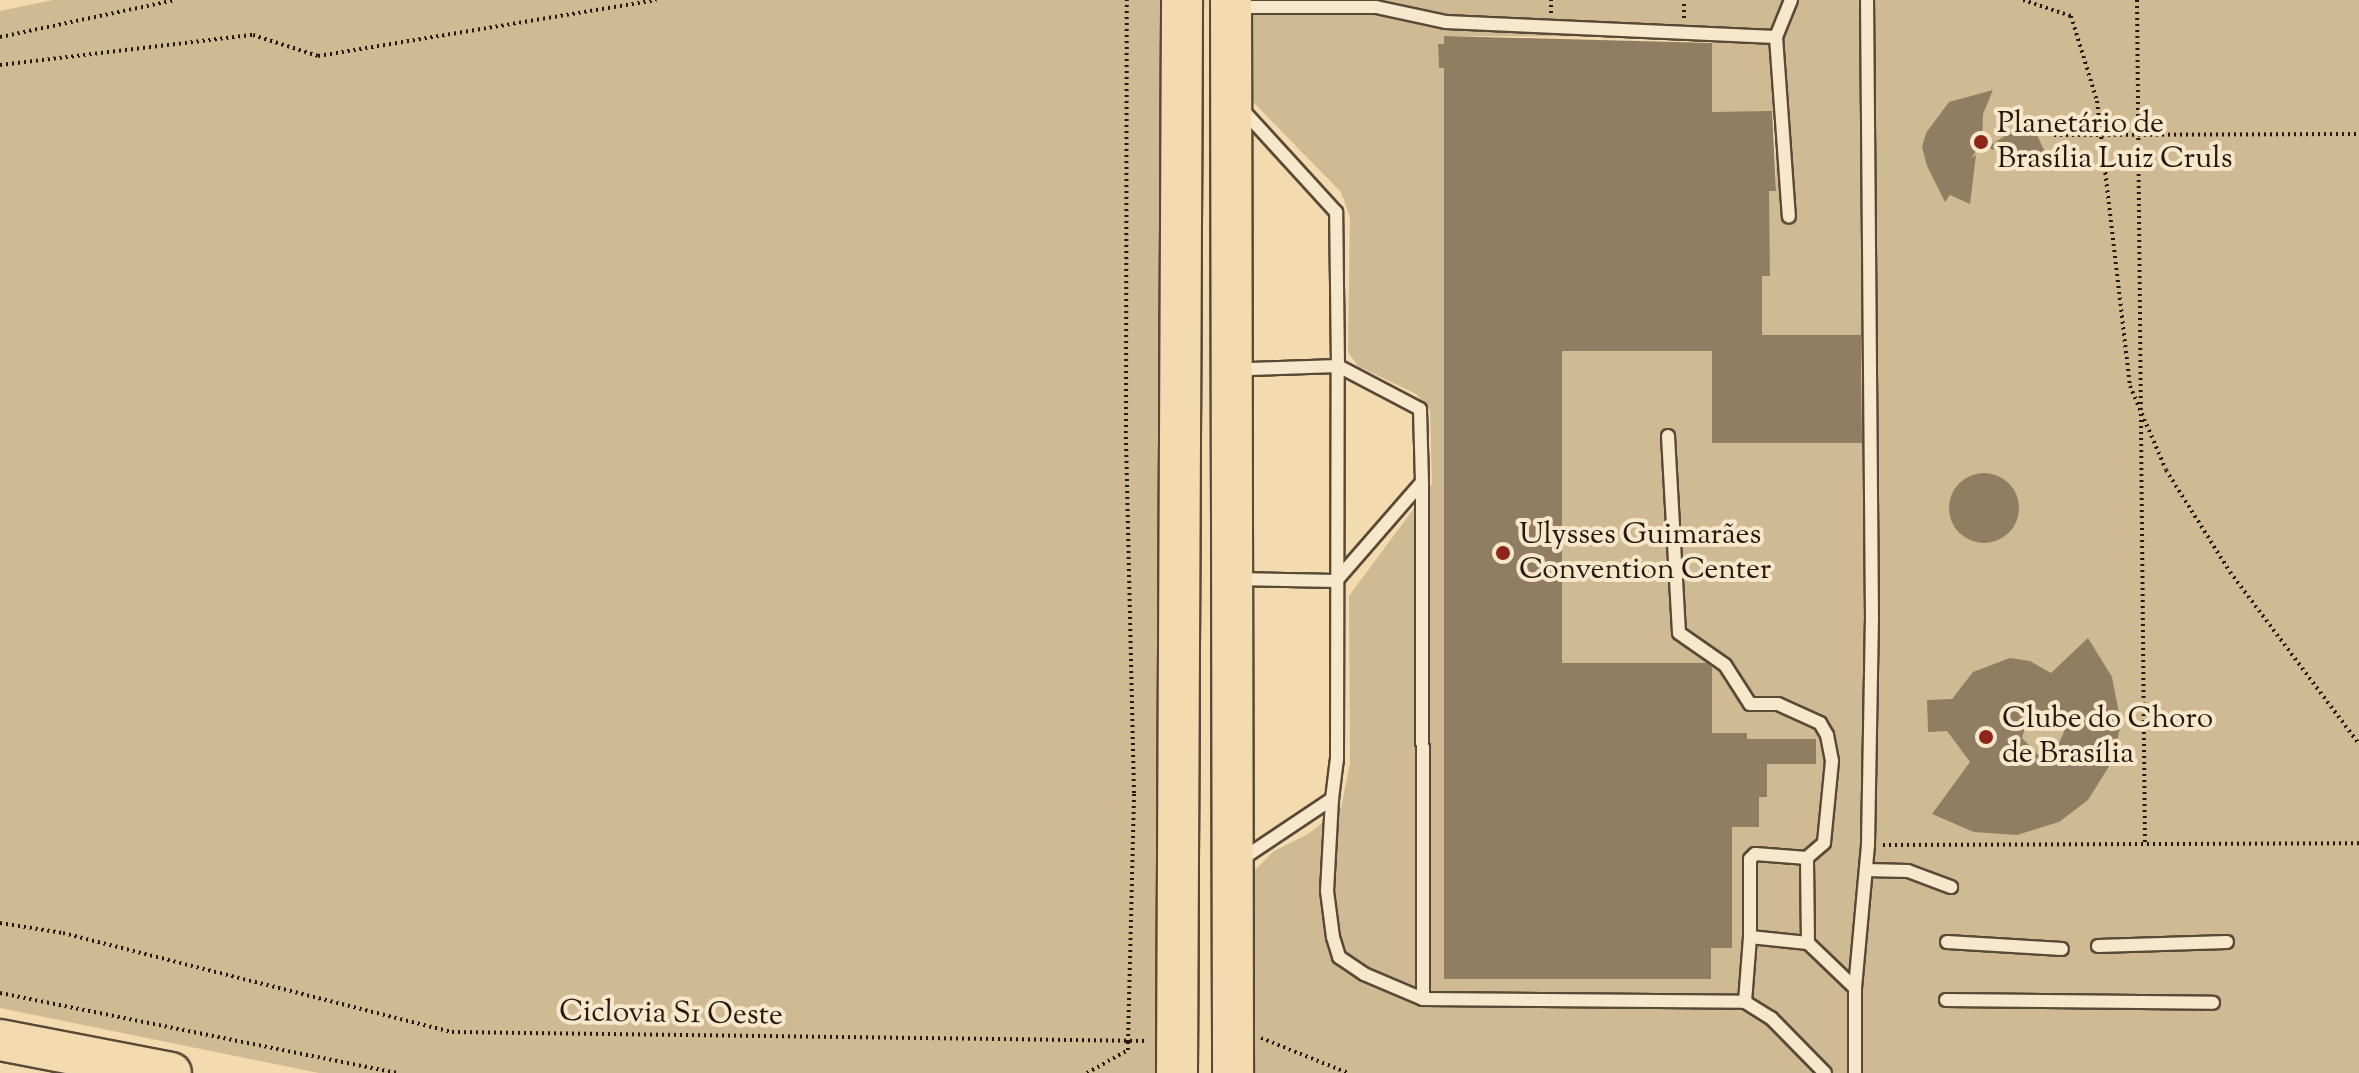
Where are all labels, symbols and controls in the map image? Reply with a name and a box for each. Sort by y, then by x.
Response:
place label: Planetário de Brasília Luiz Cruls [1997,107,2232,178]
marker: Planetário de Brasília Luiz Cruls [1972,133,1990,151]
place label: Ulysses Guimarães Convention Center [1519,518,1771,588]
marker: Ulysses Guimarães Convention Center [1494,544,1512,562]
place label: Clube do Choro de Brasília [2002,702,2213,772]
marker: Clube do Choro de Brasília [1977,728,1995,746]
street label: Ciclovia S1 Oeste [559,995,783,1035]

